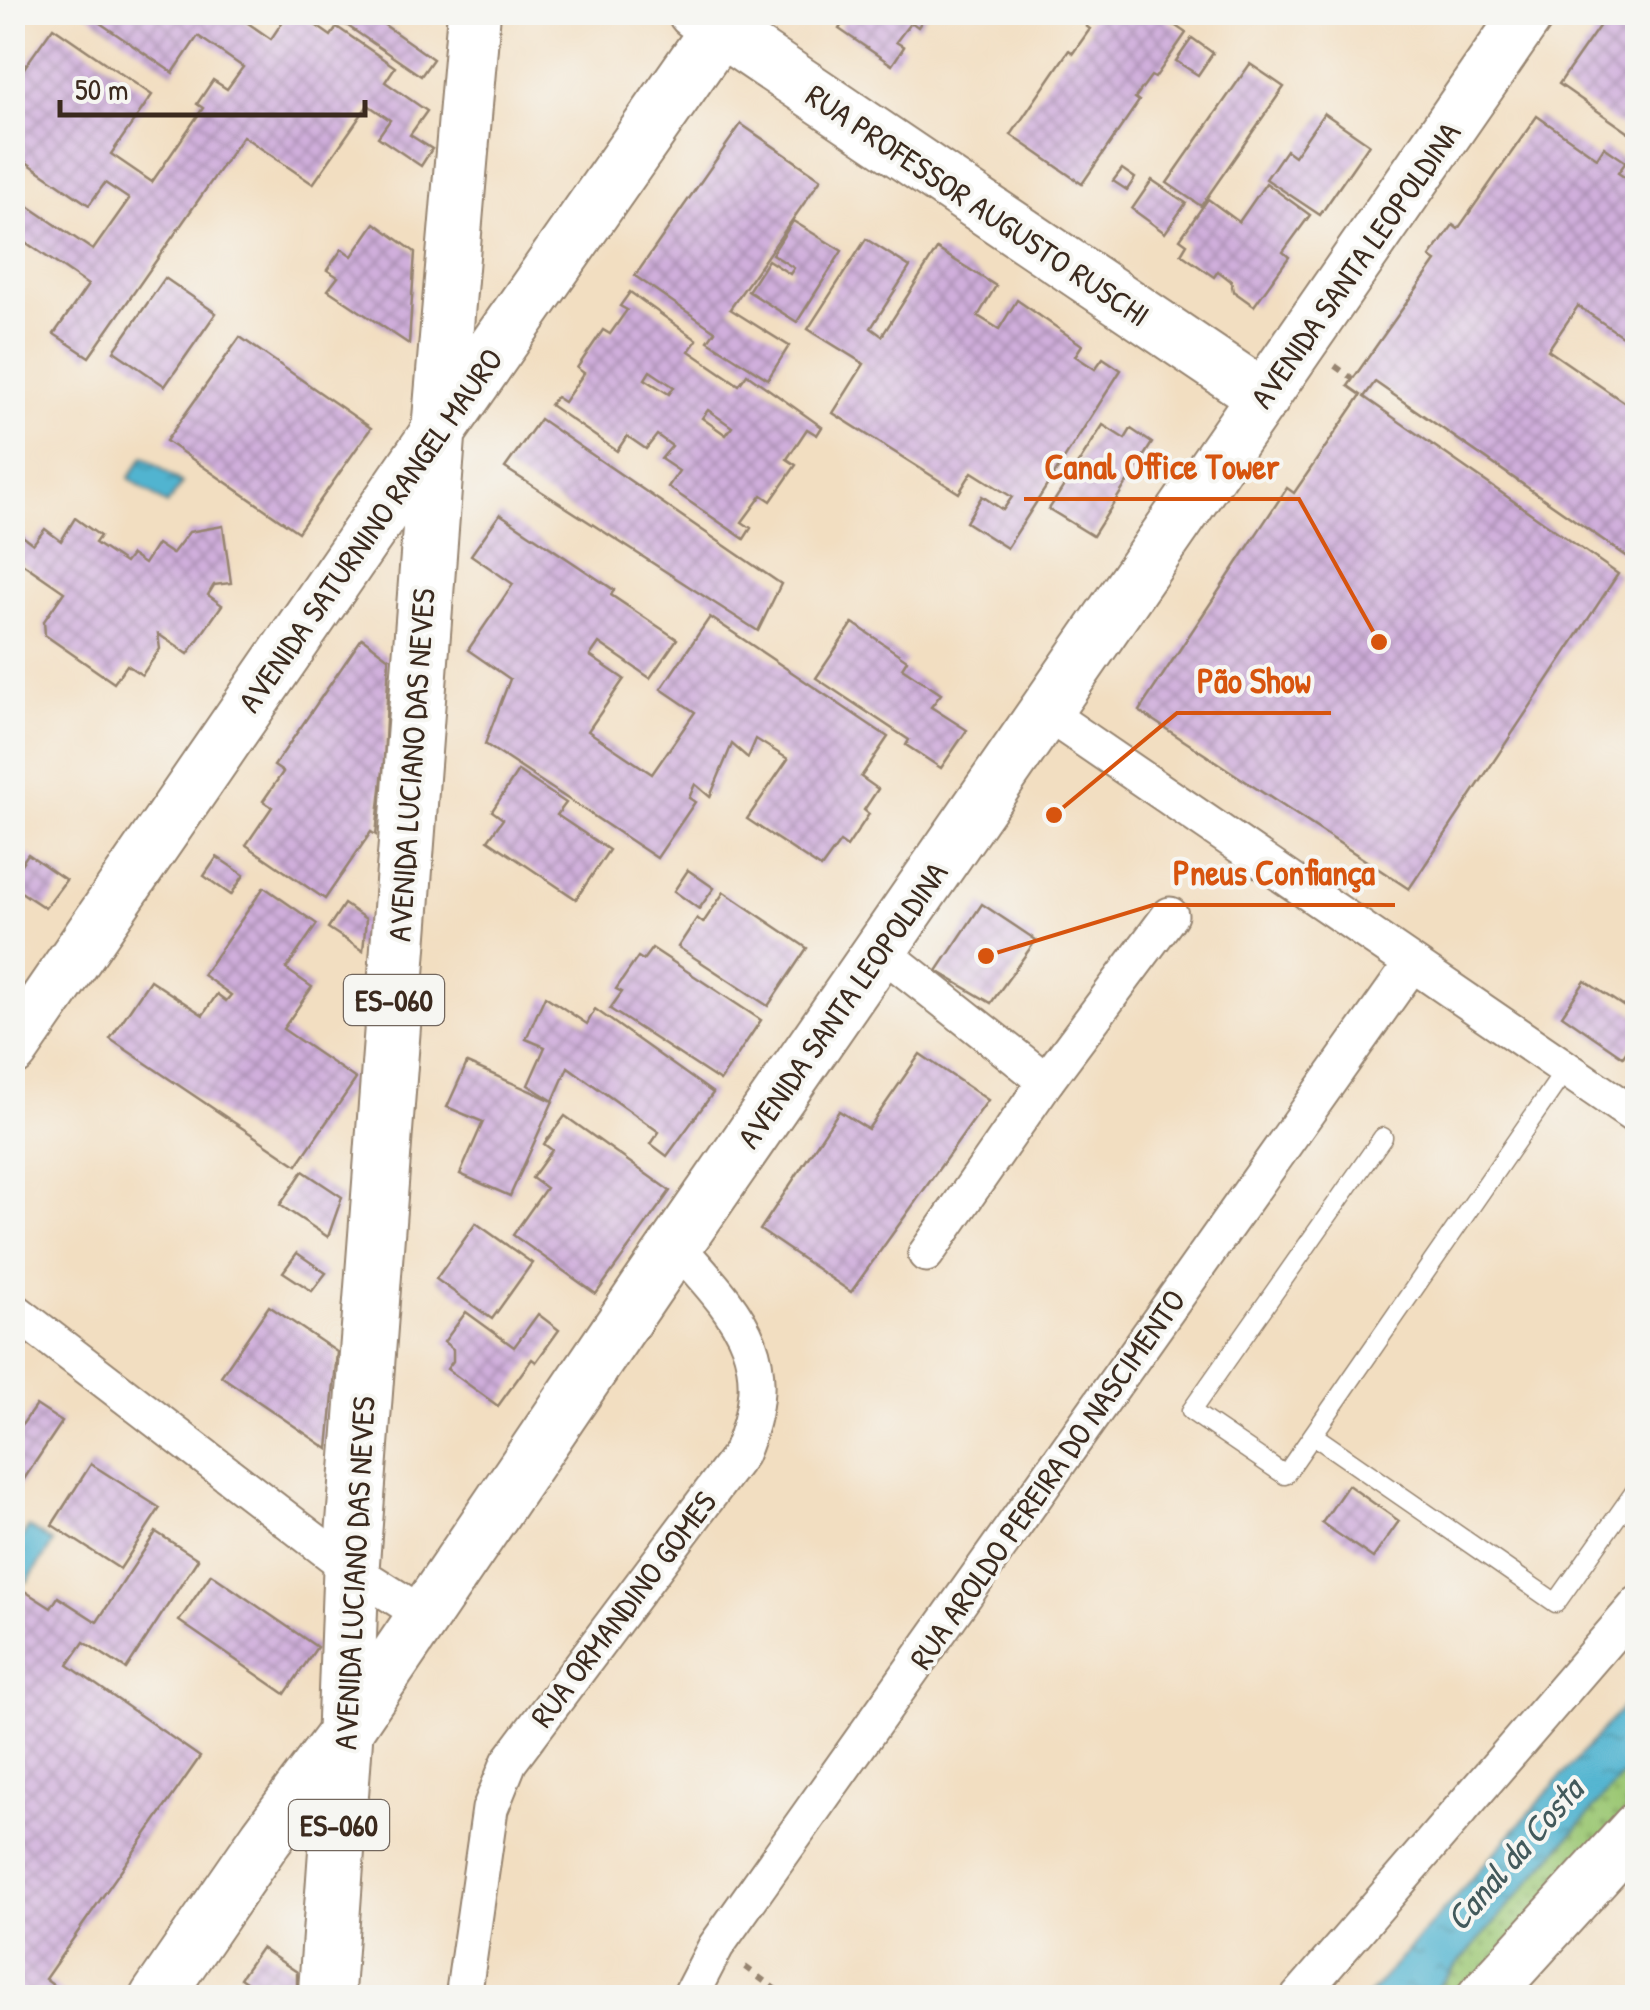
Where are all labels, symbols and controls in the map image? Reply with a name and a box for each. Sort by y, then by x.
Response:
scale bar [60,55,365,117]
text: 50 m [75,69,128,109]
street label: RUA PROFESSOR AUGUSTO RUSCHI [798,74,1158,336]
street label: AVENIDA SANTA LEOPOLDINA [1240,113,1470,417]
street label: AVENIDA SATURNINO RANGEL MAURO [228,339,512,721]
callout: Canal Office Tower [1024,434,1299,499]
text: Canal Office Tower [1044,443,1280,490]
street label: AVENIDA LUCIANO DAS NEVES [377,587,445,943]
callout: Pão Show [1177,648,1331,713]
text: Pão Show [1197,657,1311,704]
callout: Pneus Confiança [1153,840,1395,905]
text: Pneus Confiança [1173,849,1375,896]
street label: AVENIDA SANTA LEOPOLDINA [727,853,957,1157]
road number: ES-060 [344,975,444,1025]
street label: RUA AROLDO PEREIRA DO NASCIMENTO [899,1281,1195,1677]
street label: AVENIDA LUCIANO DAS NEVES [323,1395,385,1751]
street label: RUA ORMANDINO GOMES [520,1482,726,1736]
water label: Canal da Costa [1435,1765,1595,1940]
road number: ES-060 [289,1800,389,1850]

